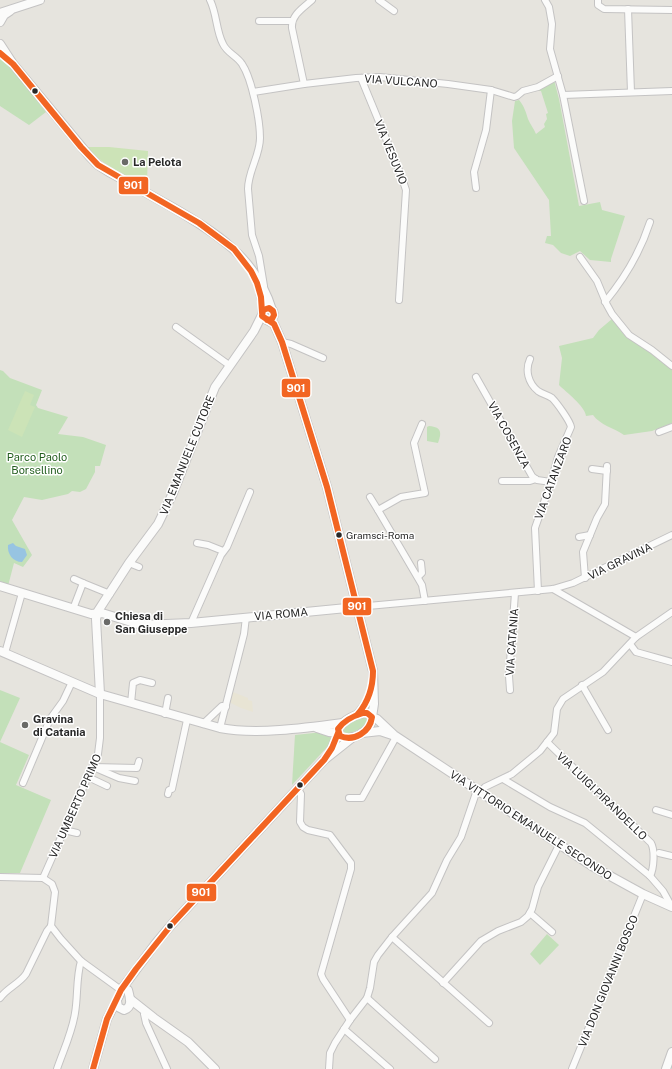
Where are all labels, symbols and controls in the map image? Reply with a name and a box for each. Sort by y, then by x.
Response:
street label: VIA VULCANO [364,72,438,90]
unlabelled marker [30,86,40,96]
street label: VIA VESUVIO [373,118,409,186]
place label: La Pelota [133,156,182,168]
marker: La Pelota [120,157,130,167]
line badge: 901 [118,176,149,195]
text: 901 [123,179,143,191]
line badge: 901 [281,378,311,398]
text: 901 [286,382,306,394]
street label: VIA EMANUELE CUTORE [157,393,217,517]
street label: VIA COSENZA [486,400,532,470]
street label: VIA CATANZARO [532,435,574,521]
park label: Parco Paolo Borsellino [7,451,67,476]
place label: Gramsci-Roma [346,529,414,541]
marker: Gramsci-Roma [334,530,344,540]
street label: VIA GRAVINA [586,540,654,582]
line badge: 901 [342,597,372,616]
text: 901 [347,600,367,612]
street label: VIA ROMA [254,606,309,622]
street label: VIA CATANIA [504,608,520,676]
place label: Chiesa di San Giuseppe [115,610,187,635]
marker: Chiesa di San Giuseppe [102,617,112,627]
place label: Gravina di Catania [33,713,85,738]
marker: Gravina di Catania [20,720,30,730]
street label: VIA LUIGI PIRANDELLO [554,750,650,842]
street label: VIA UMBERTO PRIMO [47,752,103,860]
street label: VIA VITTORIO EMANUELE SECONDO [448,768,614,882]
unlabelled marker [295,780,305,790]
line badge: 901 [186,883,217,902]
text: 901 [191,886,211,898]
street label: VIA DON GIOVANNI BOSCO [576,913,640,1049]
unlabelled marker [165,921,175,931]

